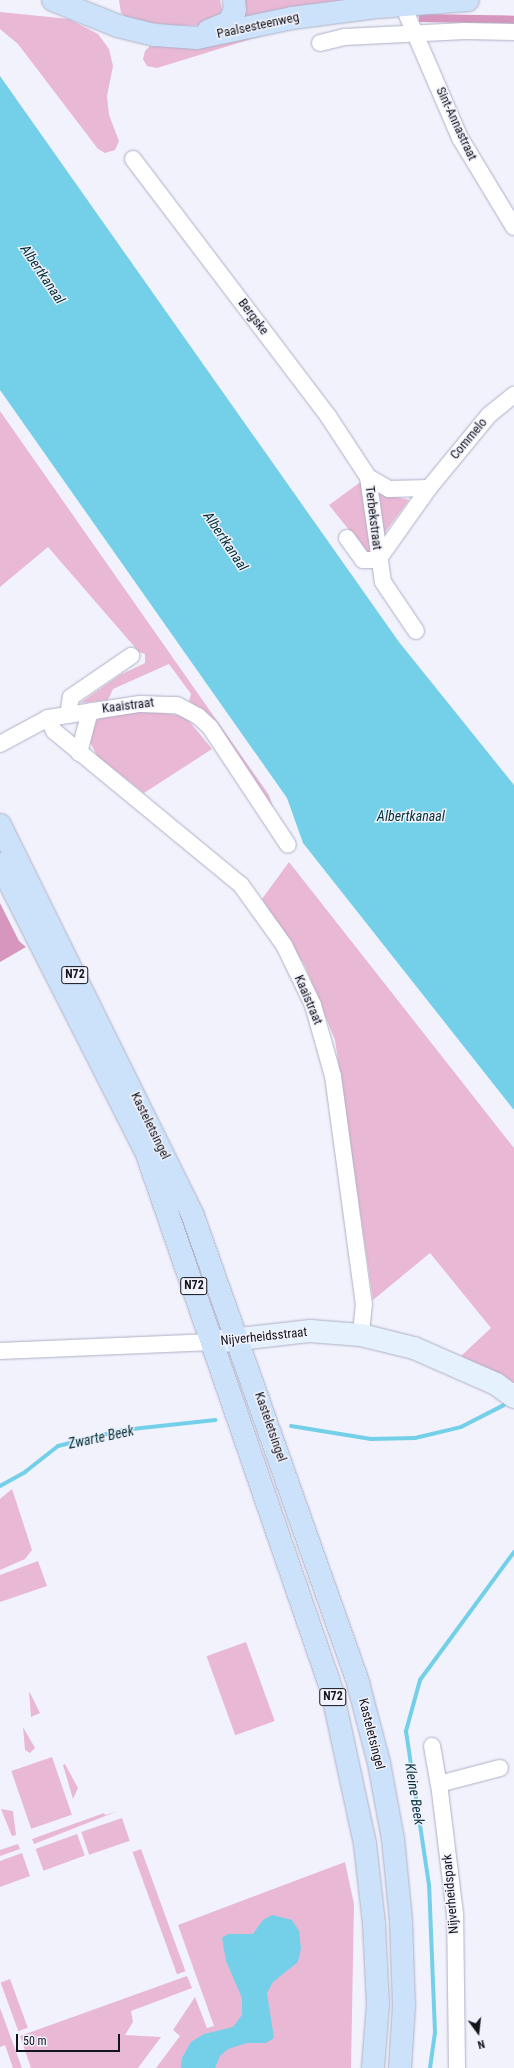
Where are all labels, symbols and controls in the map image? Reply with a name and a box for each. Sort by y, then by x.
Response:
street label: Paalsesteenweg [215,10,301,42]
street label: Sint-Annastraat [432,85,480,163]
water label: Albertkanaal [17,241,69,307]
street label: Bergske [234,296,272,338]
street label: Commelo [447,415,491,463]
street label: Terbekstraat [361,485,385,551]
water label: Albertkanaal [200,508,252,574]
street label: Kaaistraat [101,695,155,717]
water label: Albertkanaal [377,808,445,824]
road number: N72 [61,965,89,985]
street label: Kaaistraat [291,973,325,1027]
street label: Kasteletsingel [127,1090,173,1162]
road number: N72 [180,1276,208,1296]
street label: Nijverheidsstraat [220,1325,308,1349]
street label: Kasteletsingel [251,1390,289,1464]
water label: Zwarte Beek [67,1422,135,1452]
road number: N72 [319,1687,347,1707]
street label: Kasteletsingel [355,1697,387,1771]
water label: Kleine Beek [402,1762,428,1826]
street label: Nijverheidspark [440,1854,462,1934]
north arrow [458,2012,498,2052]
scale bar [18,2026,122,2052]
text: 50 m [23,2034,47,2048]
text: N [476,2037,486,2051]

